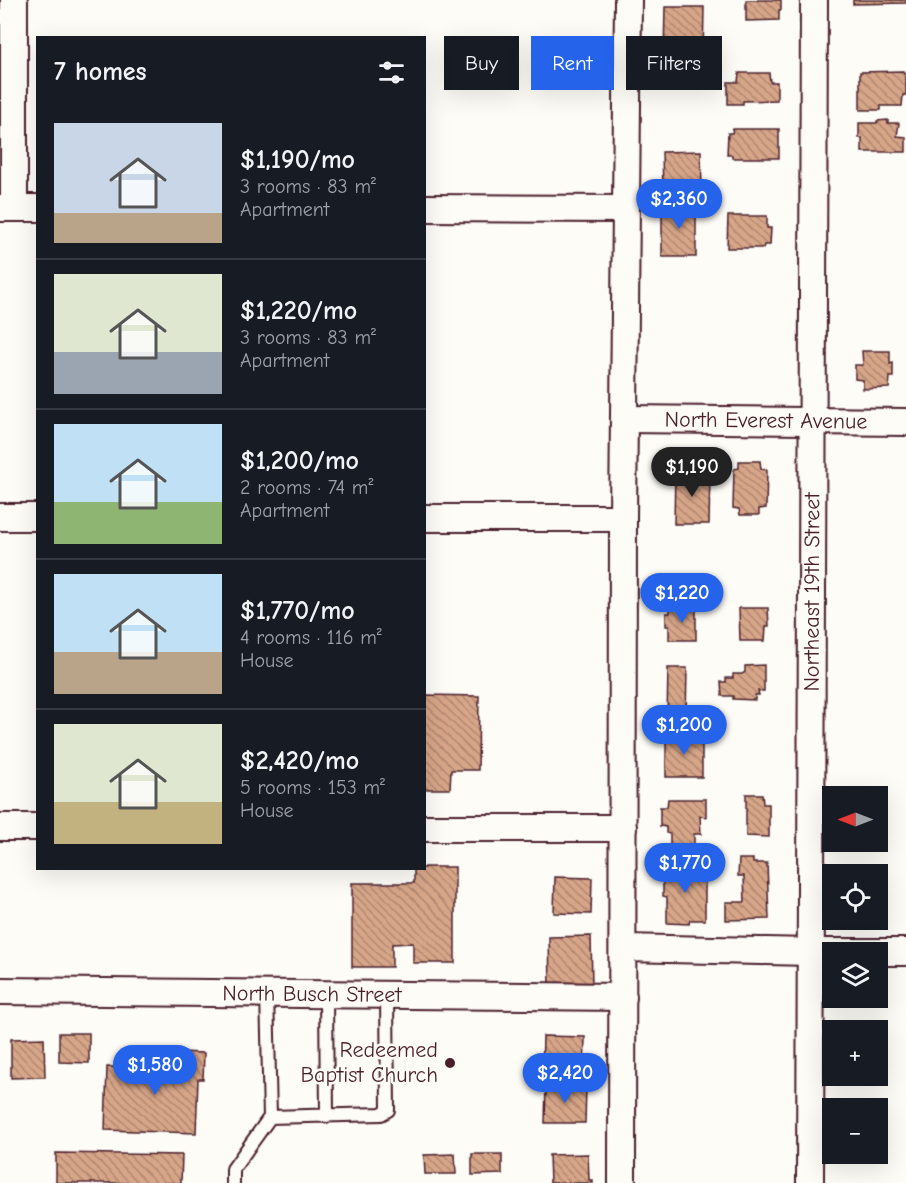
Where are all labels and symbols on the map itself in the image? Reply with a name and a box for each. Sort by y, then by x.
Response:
pin: $2,360 [630,179,728,230]
street label: North Everest Avenue [665,406,867,435]
pin: $1,190 [643,447,741,498]
street label: Northeast 19th Street [799,492,825,692]
pin: $1,220 [633,573,731,624]
pin: $1,200 [635,705,733,756]
north arrow [822,786,888,852]
pin: $1,770 [636,843,734,894]
street label: North Busch Street [222,980,402,1008]
place label: Redeemed Baptist Church [300,1037,438,1088]
pin: $1,580 [106,1045,204,1096]
pin: $2,420 [516,1053,614,1104]
marker: Redeemed Baptist Church [443,1056,457,1070]

